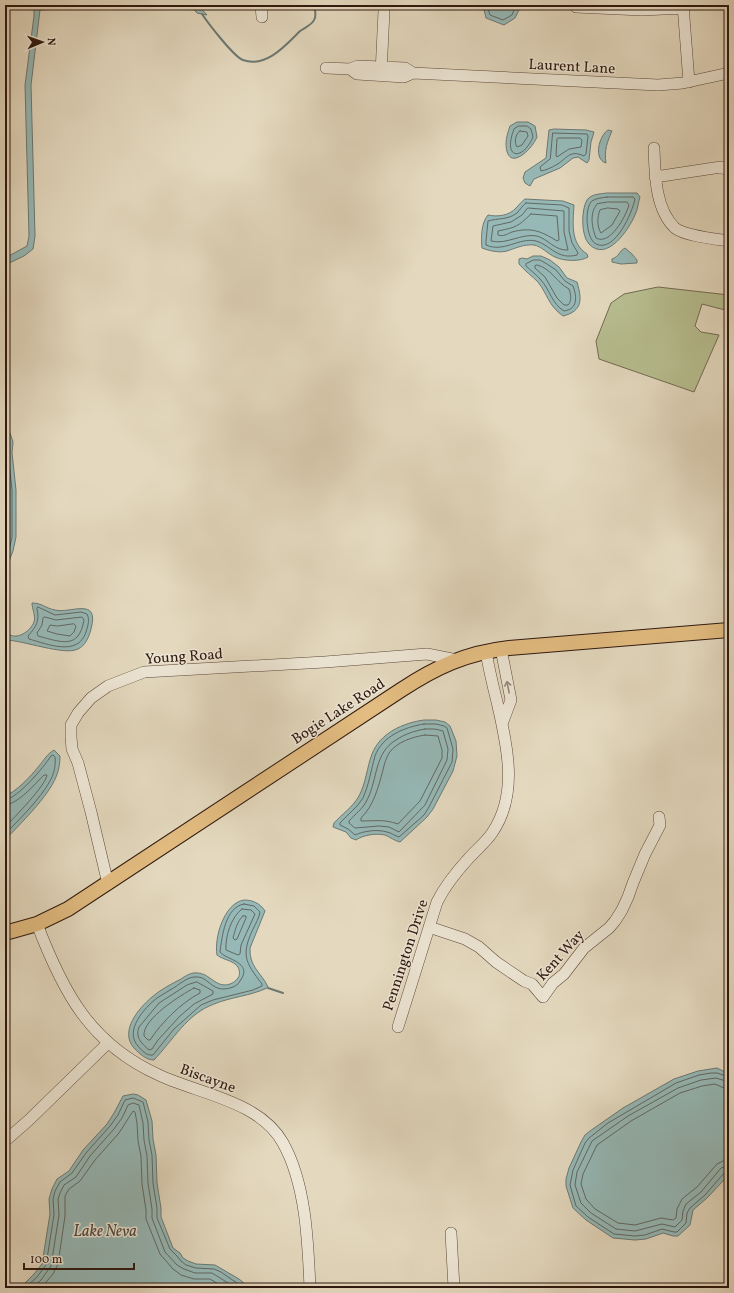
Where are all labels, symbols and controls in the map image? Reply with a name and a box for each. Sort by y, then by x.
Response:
north arrow [22,22,62,62]
text: N [43,37,58,46]
street label: Laurent Lane [528,55,616,80]
street label: Young Road [144,644,224,671]
street label: Bogie Lake Road [288,674,390,750]
one-way arrow [504,681,512,694]
street label: Pennington Drive [378,897,434,1014]
street label: Kent Way [532,926,590,986]
street label: Biscayne [177,1060,238,1099]
water label: Lake Neva [73,1221,137,1243]
scale bar [24,1245,134,1271]
text: 100 m [30,1252,63,1268]

